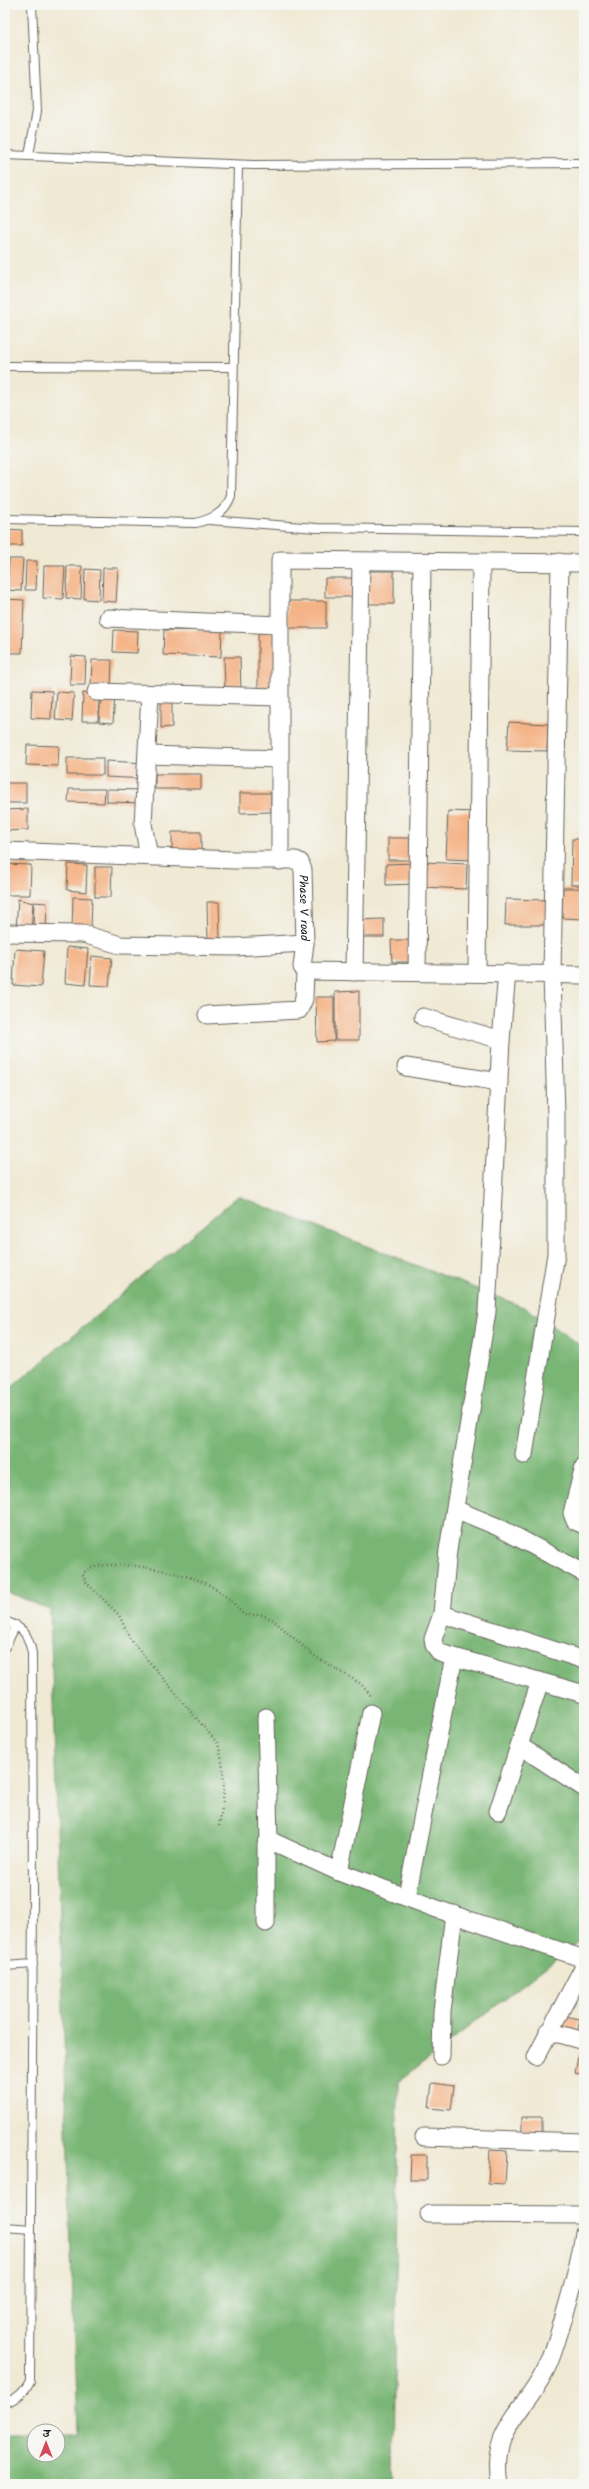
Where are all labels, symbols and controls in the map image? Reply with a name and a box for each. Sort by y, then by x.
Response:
street label: Phase V road [294,874,314,942]
north arrow [26,2423,66,2463]
text: उ [43,2425,52,2443]

